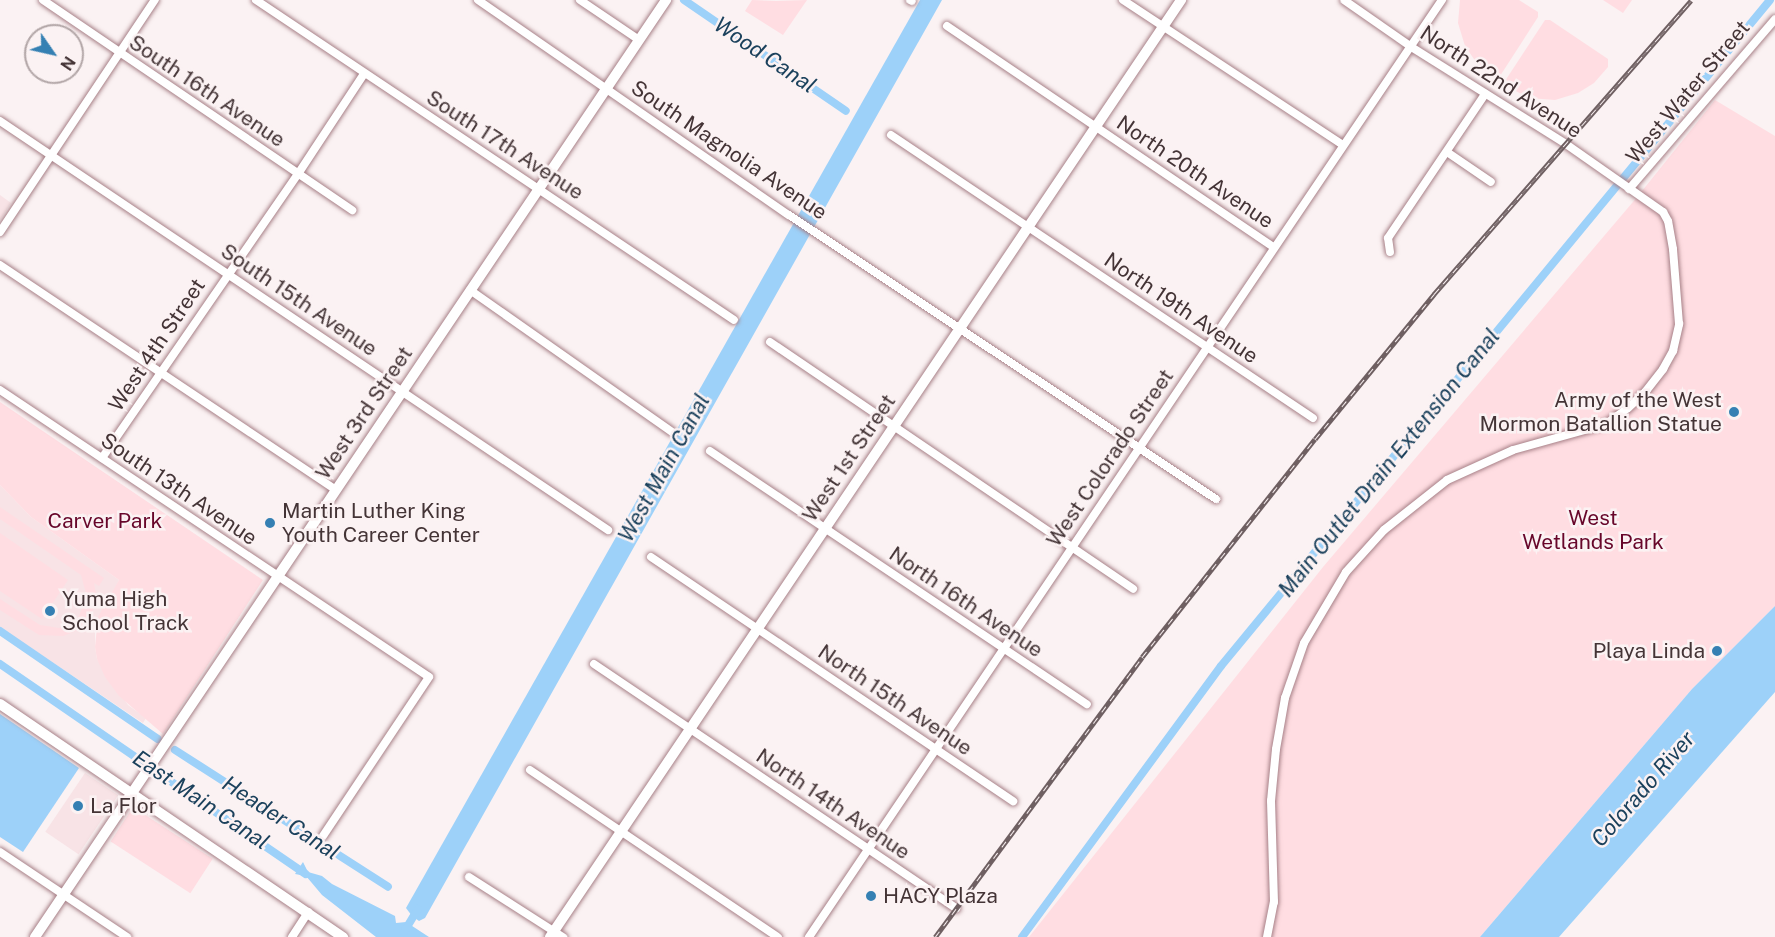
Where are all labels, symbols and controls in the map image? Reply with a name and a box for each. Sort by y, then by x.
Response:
water label: Wood Canal [709,11,821,99]
street label: West Water Street [1621,15,1755,169]
street label: North 22nd Avenue [1415,20,1587,144]
north arrow [24,24,84,84]
street label: South 16th Avenue [124,30,290,152]
text: N [56,53,79,74]
street label: South Magnolia Avenue [626,75,832,225]
street label: South 17th Avenue [422,85,588,205]
street label: North 20th Avenue [1112,110,1278,234]
street label: South 15th Avenue [216,238,382,362]
street label: North 19th Avenue [1099,247,1263,369]
street label: West 4th Street [103,274,211,416]
water label: Main Outlet Drain Extension Canal [1273,324,1505,602]
street label: West 3rd Street [310,342,418,484]
street label: West Colorado Street [1041,364,1179,552]
place label: Army of the West Mormon Batallion Statue [1480,387,1722,437]
water label: West Main Canal [612,389,716,547]
street label: West 1st Street [797,390,901,526]
marker: Army of the West Mormon Batallion Statue [1727,405,1741,419]
street label: South 13th Avenue [96,427,262,551]
place label: Martin Luther King Youth Career Center [282,498,480,548]
park label: West Wetlands Park [1522,505,1664,555]
park label: Carver Park [48,508,162,534]
marker: Martin Luther King Youth Career Center [263,516,277,530]
street label: North 16th Avenue [884,541,1048,663]
place label: Yuma High School Track [62,586,189,636]
marker: Yuma High School Track [43,604,57,618]
place label: Playa Linda [1593,638,1705,664]
street label: North 15th Avenue [813,639,977,761]
marker: Playa Linda [1710,644,1724,658]
water label: Colorado River [1586,726,1700,852]
street label: North 14th Avenue [751,743,915,865]
water label: East Main Canal [128,745,274,855]
water label: Header Canal [217,770,345,866]
place label: La Flor [90,793,157,819]
marker: La Flor [71,799,85,813]
place label: HACY Plaza [883,883,998,909]
marker: HACY Plaza [864,889,878,903]

